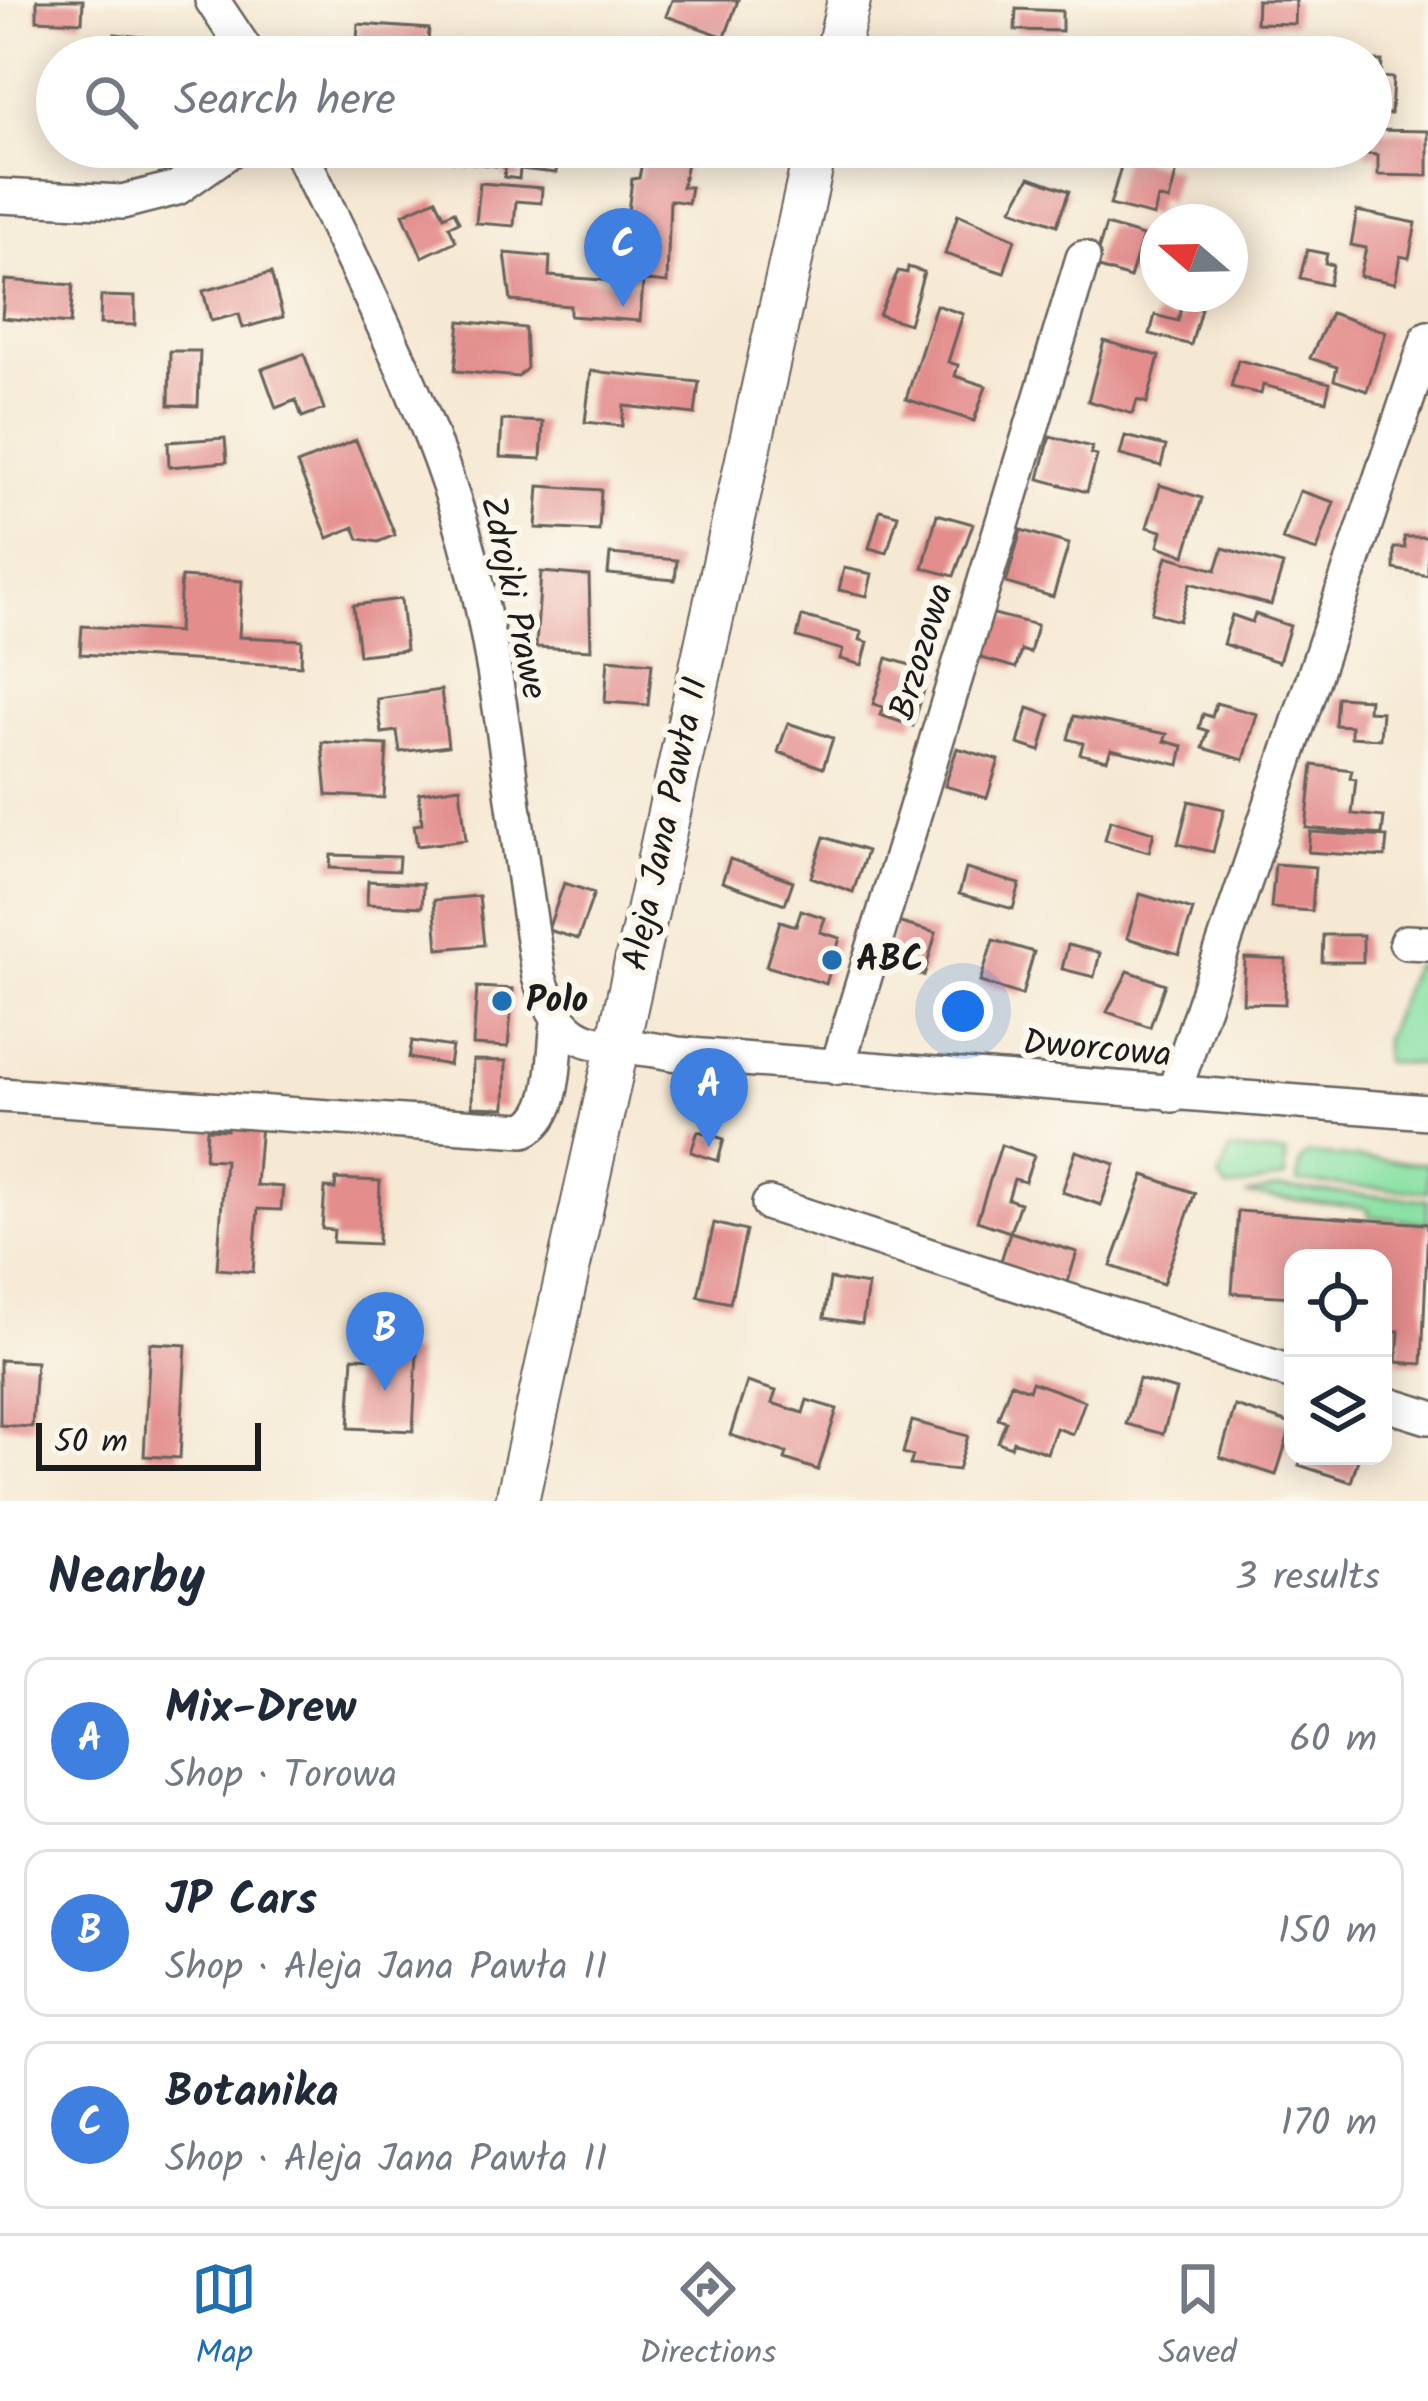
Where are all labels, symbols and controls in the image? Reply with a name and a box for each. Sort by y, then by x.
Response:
search box [36,36,1392,168]
text: Search here [174,66,396,138]
icon: search [78,69,144,135]
north arrow [1140,204,1248,312]
pin: C [584,208,662,307]
street label: Zdrojki Prawe [463,491,561,705]
street label: Brzozowa [875,577,971,727]
street label: Aleja Jana Pawła II [608,672,726,976]
place label: ABC [856,932,923,989]
marker: ABC [819,947,845,973]
place label: Polo [526,973,588,1030]
your location [933,981,993,1041]
marker: Polo [489,988,515,1014]
street label: Dworcowa [1020,1015,1174,1085]
pin: A [670,1048,748,1147]
map controls [1284,1249,1392,1465]
button: locate [1284,1249,1392,1357]
pin: B [346,1292,424,1391]
button: layers [1284,1357,1392,1465]
scale bar [36,1417,261,1470]
text: 50 m [54,1417,128,1470]
text: Nearby [48,1539,205,1620]
text: 3 results [1235,1548,1380,1610]
text: Mix-Drew [165,1674,356,1746]
text: A [78,1710,102,1772]
text: 60 m [1289,1710,1377,1772]
text: Shop · Torowa [165,1746,397,1808]
text: JP Cars [165,1866,317,1938]
text: B [78,1902,102,1964]
text: 150 m [1278,1902,1377,1964]
text: Shop · Aleja Jana Pawła II [165,1938,607,2000]
text: Botanika [165,2058,339,2130]
text: C [78,2094,102,2156]
text: 170 m [1281,2094,1377,2156]
text: Shop · Aleja Jana Pawła II [165,2130,607,2192]
tab: Map [191,2256,257,2381]
tab: Directions [639,2256,776,2381]
tab: Saved [1159,2256,1237,2381]

